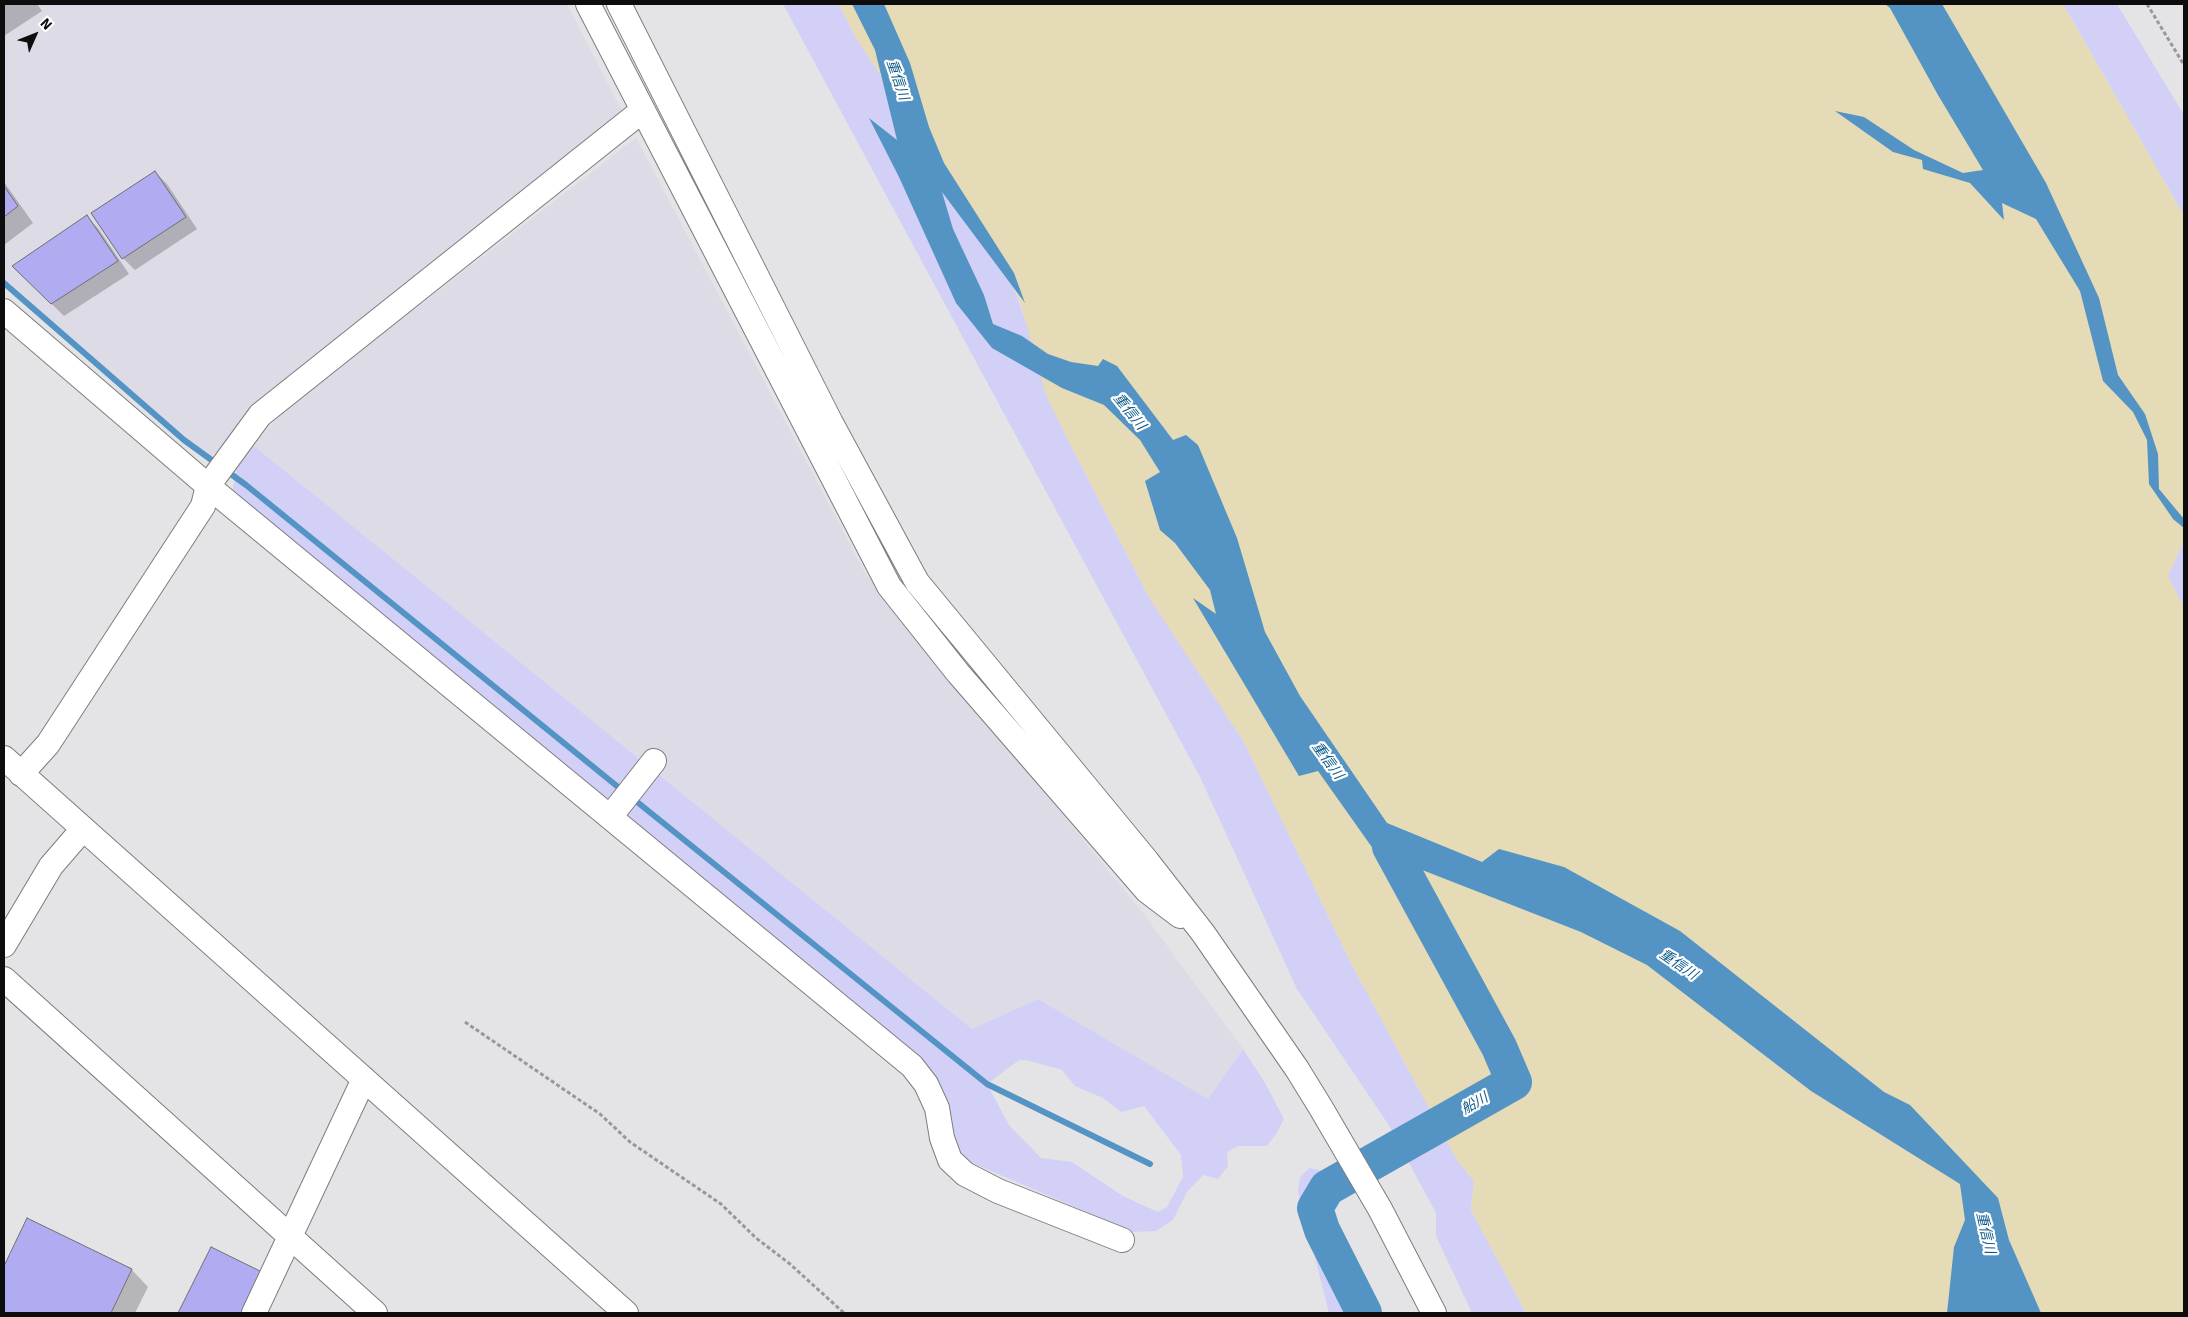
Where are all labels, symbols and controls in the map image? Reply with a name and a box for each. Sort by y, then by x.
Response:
north arrow [10,10,60,60]
text: N [37,15,56,34]
water label: 重信川 [882,57,912,103]
water label: 重信川 [1109,390,1149,434]
water label: 重信川 [1308,739,1346,783]
water label: 重信川 [1656,946,1700,984]
water label: 船川 [1459,1090,1491,1118]
water label: 重信川 [1972,1211,1998,1255]

